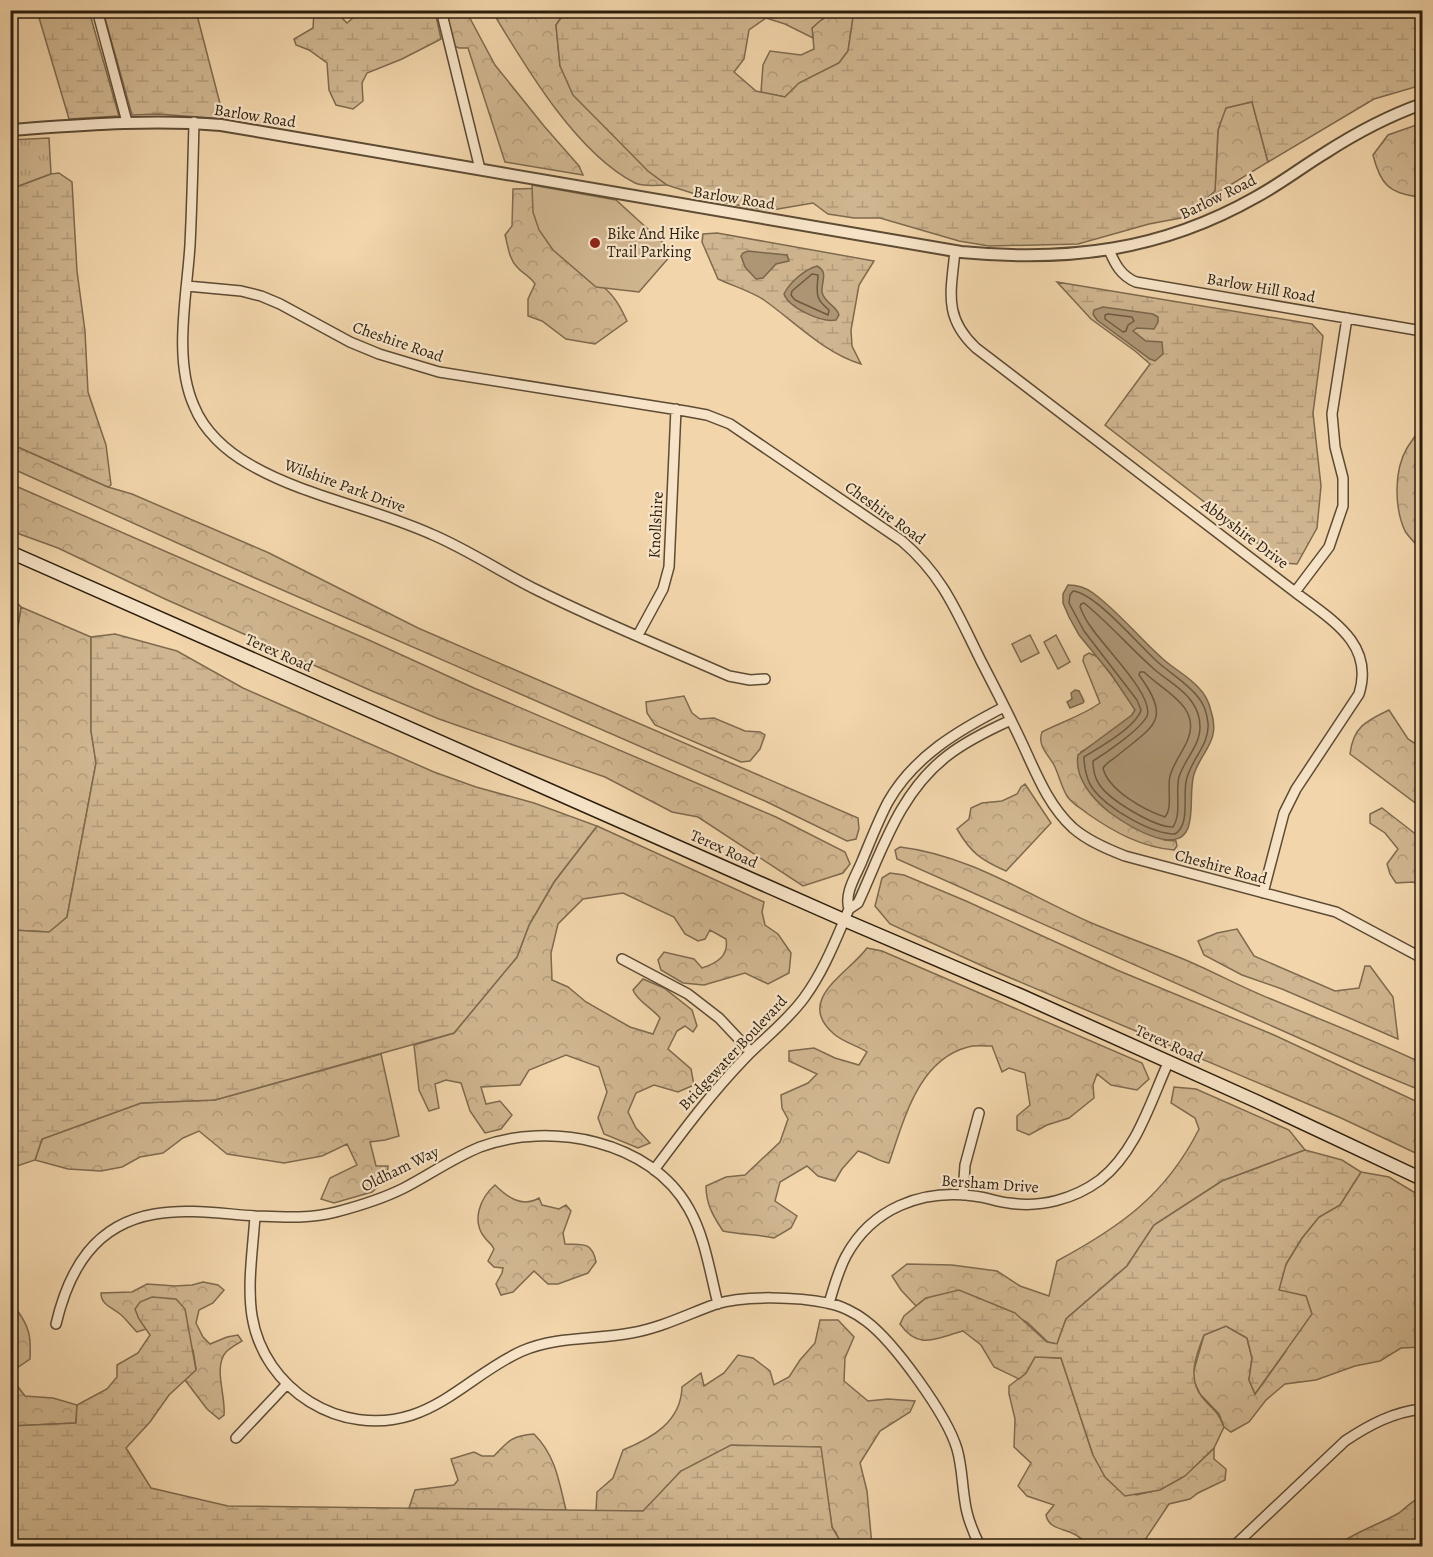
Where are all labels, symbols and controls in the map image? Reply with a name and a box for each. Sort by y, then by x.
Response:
street label: Barlow Road [213,99,298,133]
street label: Barlow Road [1176,169,1260,225]
street label: Barlow Road [692,181,777,215]
place label: Bike And Hike Trail Parking [607,223,700,263]
marker: Bike And Hike Trail Parking [588,236,602,250]
street label: Barlow Hill Road [1205,268,1317,308]
street label: Cheshire Road [350,316,447,368]
street label: Wilshire Park Drive [280,453,409,518]
street label: Cheshire Road [840,476,930,550]
street label: Knollshire [643,491,669,559]
street label: Abbyshire Drive [1196,493,1293,574]
street label: Terex Road [242,628,317,678]
street label: Terex Road [687,824,762,874]
street label: Cheshire Road [1172,844,1270,890]
street label: Bridgewater Boulevard [674,990,792,1115]
street label: Terex Road [1132,1019,1207,1069]
street label: Oldham Way [357,1140,443,1197]
street label: Bersham Drive [941,1170,1039,1198]

